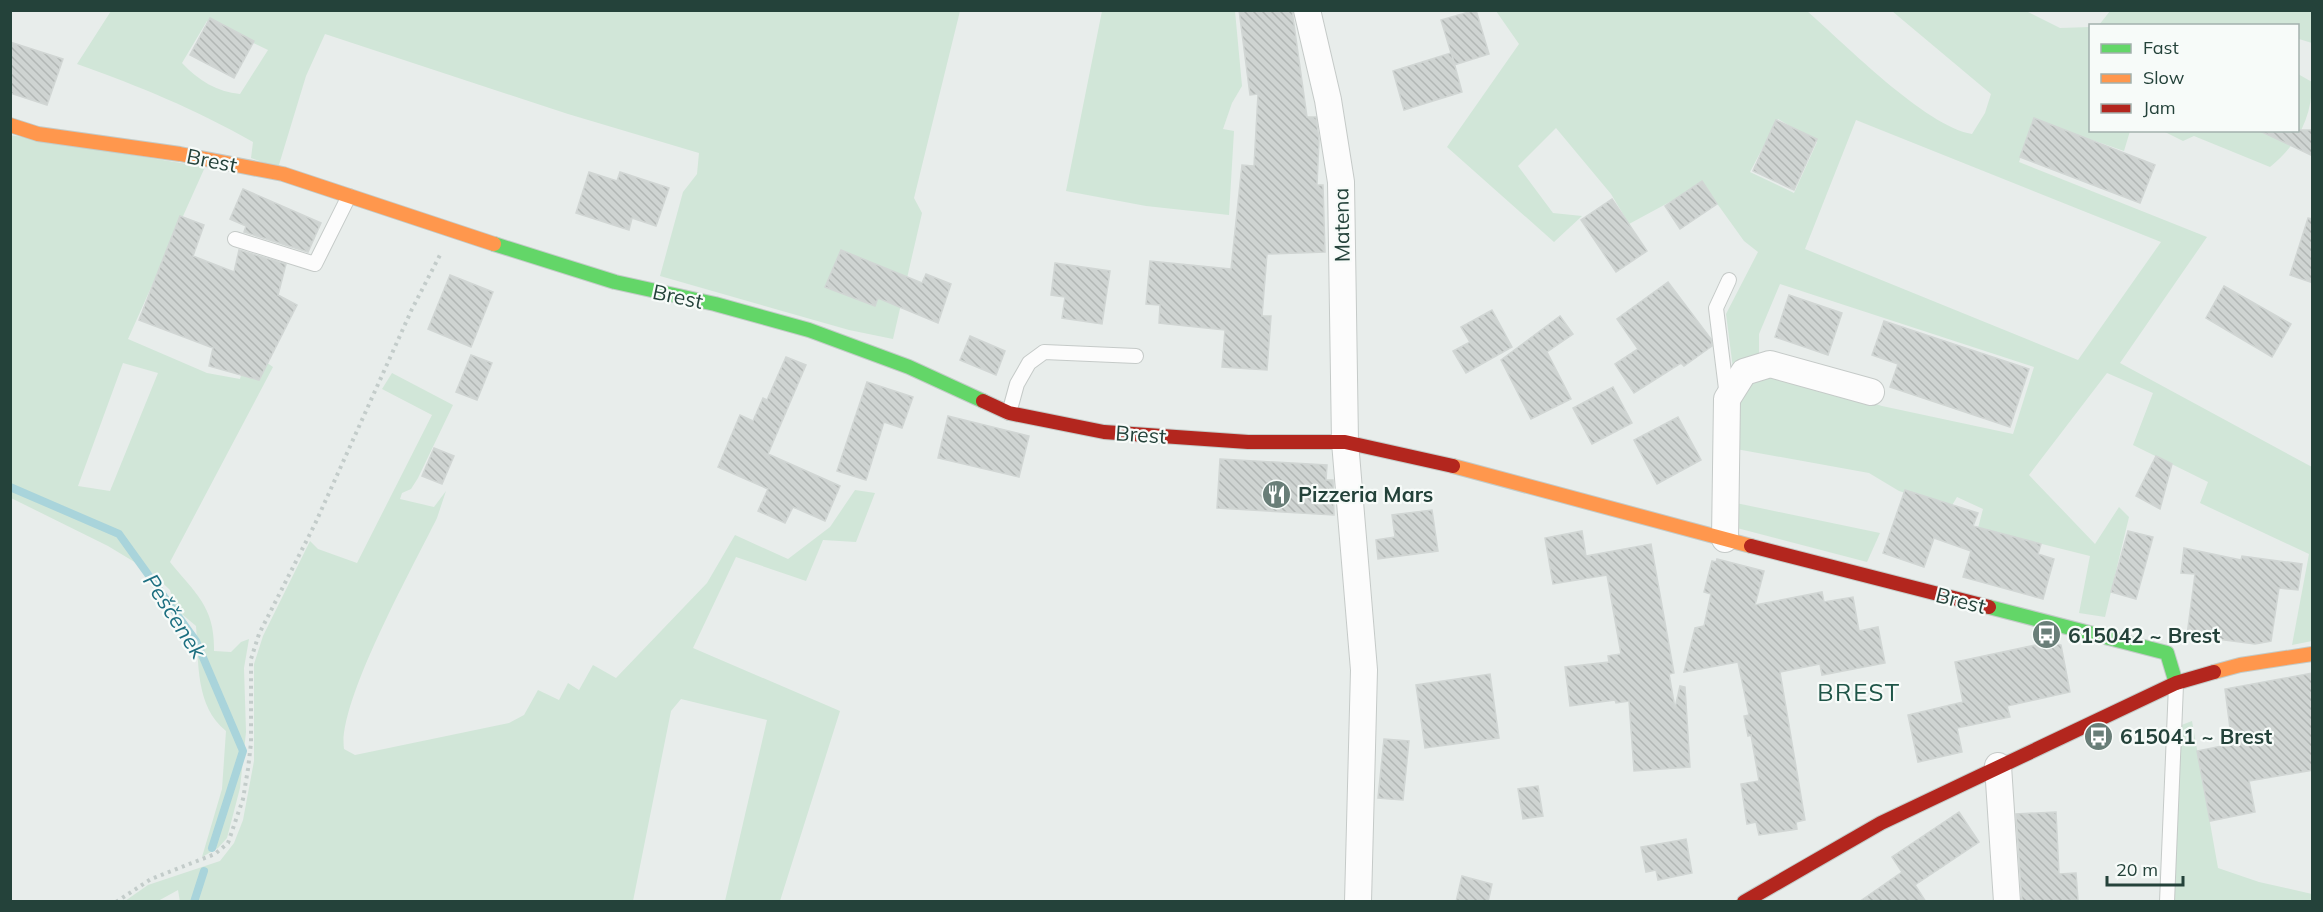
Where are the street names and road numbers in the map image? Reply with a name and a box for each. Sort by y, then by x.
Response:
street label: Brest [185,142,239,178]
street label: Matena [1327,188,1355,262]
street label: Brest [650,278,706,314]
street label: Brest [1115,419,1167,449]
street label: Brest [1933,581,1989,619]

